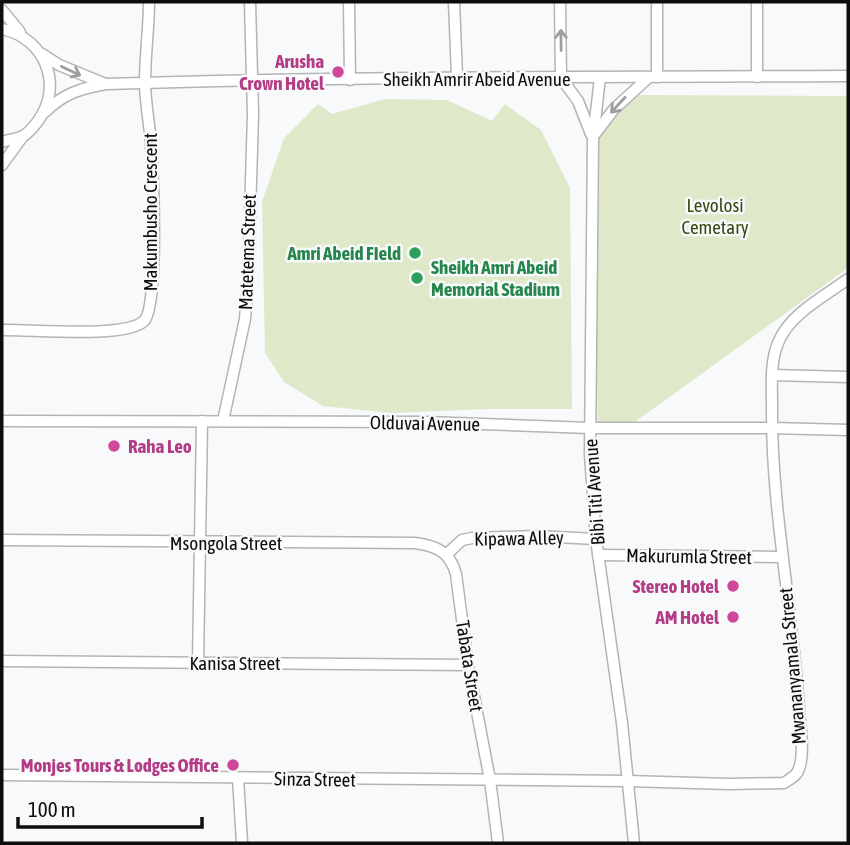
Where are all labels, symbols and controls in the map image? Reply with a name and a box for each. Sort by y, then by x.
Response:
one-way arrow [554,29,568,52]
place label: Arusha Crown Hotel [239,50,325,94]
marker: Arusha Crown Hotel [330,64,346,80]
one-way arrow [60,65,82,78]
street label: Sheikh Amrir Abeid Avenue [383,68,571,90]
one-way arrow [610,97,627,114]
street label: Makumbusho Crescent [139,133,161,291]
street label: Matetema Street [234,194,260,310]
park label: Levolosi Cemetary [681,194,749,238]
place label: Amri Abeid FIeld [287,242,401,264]
marker: Amri Abeid FIeld [407,245,423,261]
place label: Sheikh Amri Abeid Memorial Stadium [431,256,560,300]
marker: Sheikh Amri Abeid Memorial Stadium [409,270,425,286]
street label: Olduvai Avenue [370,411,480,435]
place label: Raha Leo [128,435,192,457]
marker: Raha Leo [106,438,122,454]
street label: Bibi Titi Avenue [579,438,609,546]
street label: Kipawa Alley [474,526,564,550]
street label: Msongola Street [170,532,282,554]
street label: Makurumla Street [626,544,752,568]
place label: Stereo Hotel [633,575,720,597]
marker: Stereo Hotel [725,578,741,594]
street label: Mwananyamala Street [774,587,810,745]
place label: AM Hotel [654,606,720,628]
marker: AM Hotel [725,609,741,625]
street label: Tabata Street [452,619,488,713]
street label: Kanisa Street [189,652,281,674]
place label: Monjes Tours & Lodges Office [21,754,219,776]
marker: Monjes Tours & Lodges Office [225,757,241,773]
street label: Sinza Street [274,767,356,791]
scale bar [18,786,201,830]
text: 100 m [28,797,76,821]

